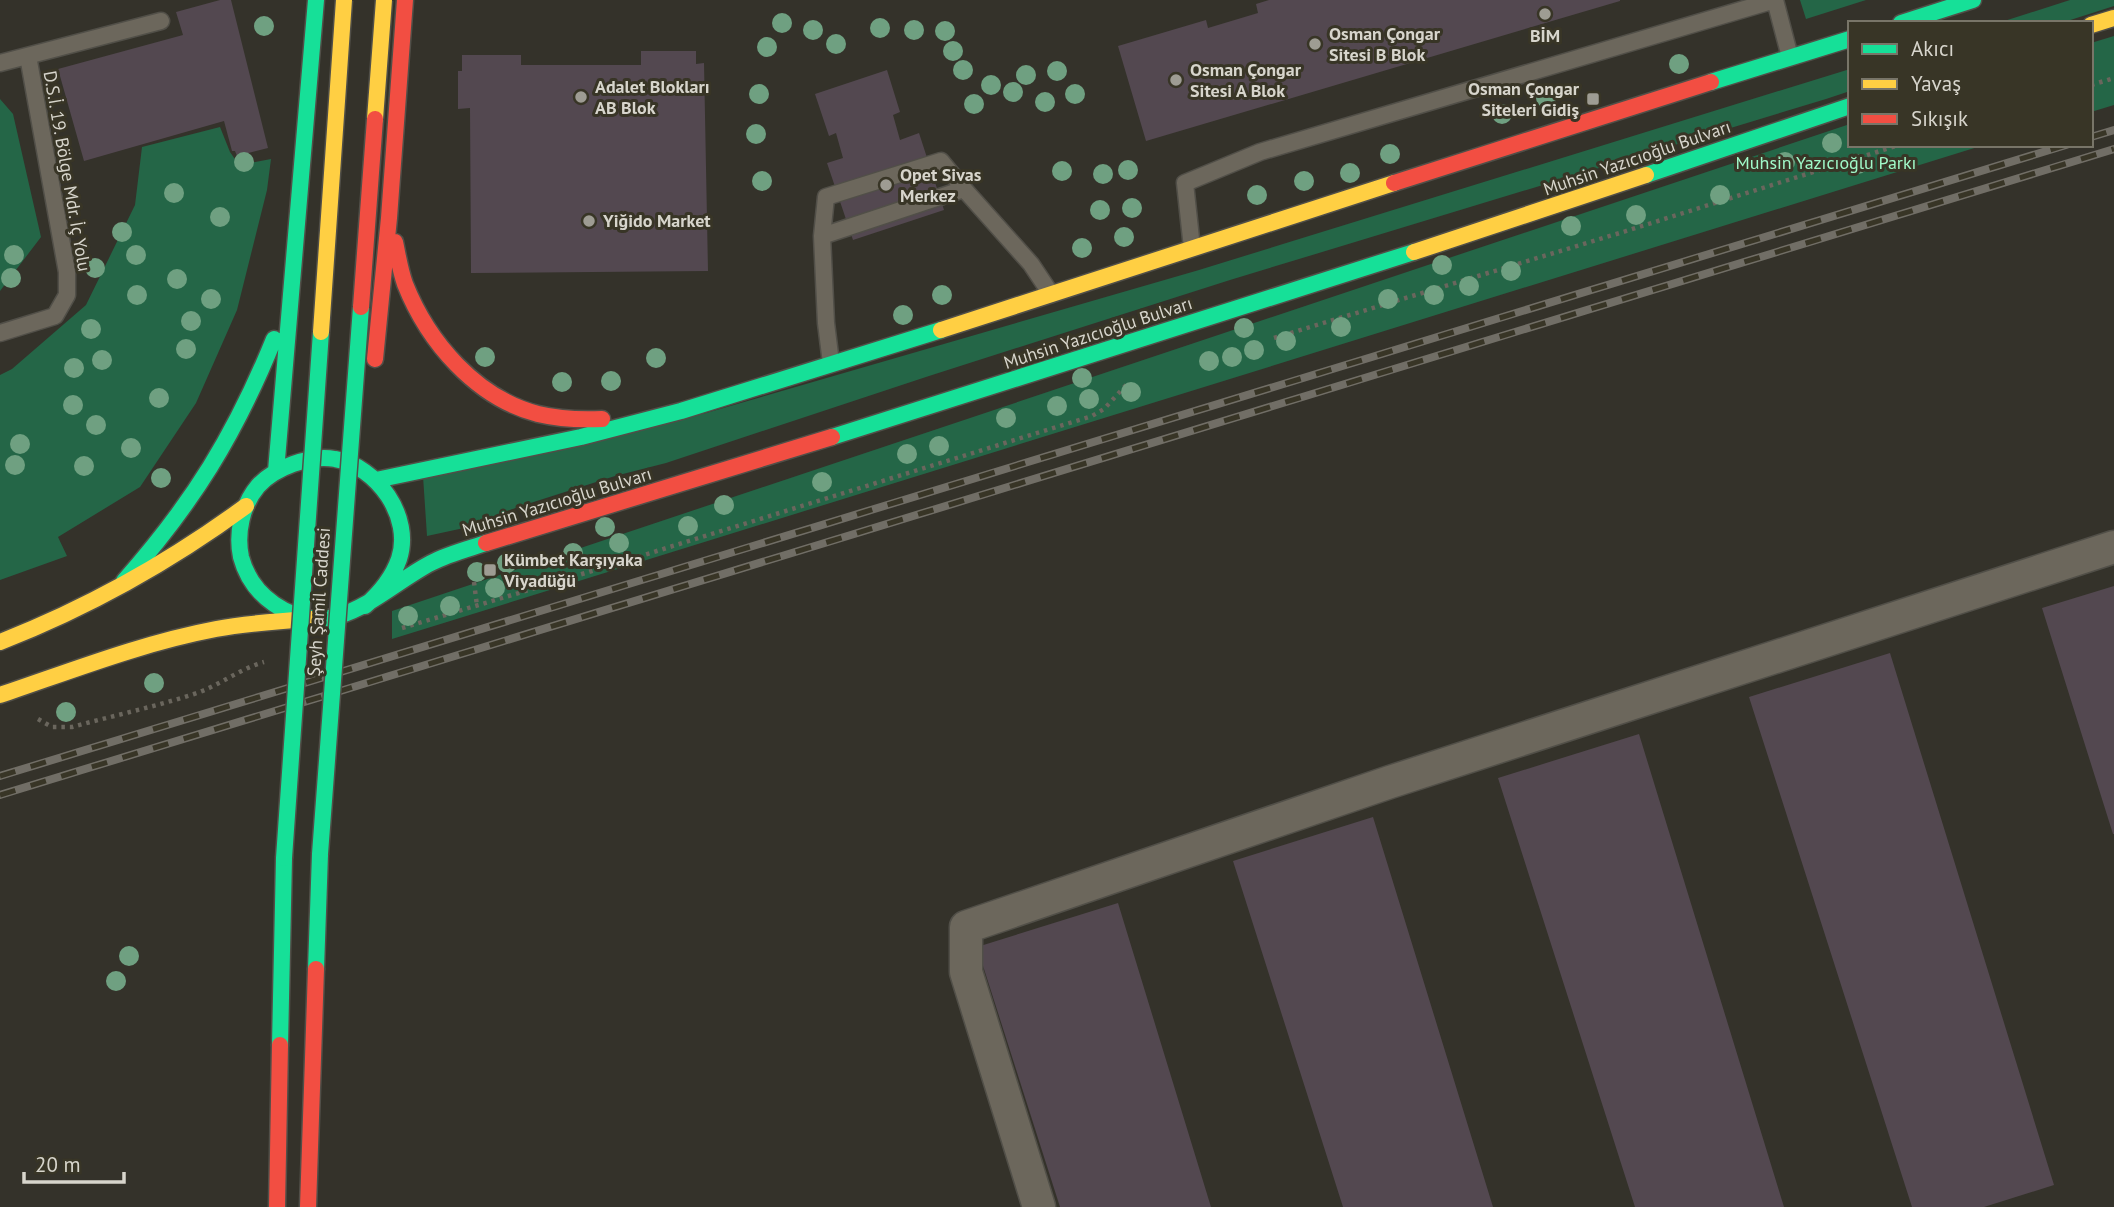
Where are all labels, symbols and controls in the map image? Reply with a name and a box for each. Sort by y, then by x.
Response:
marker: BİM [1537,6,1553,22]
legend [1848,21,2093,147]
place label: Osman Çongar Sitesi B Blok [1329,22,1441,66]
place label: BİM [1530,24,1560,47]
text: Akıcı [1911,35,1954,62]
marker: Osman Çongar Sitesi B Blok [1307,36,1323,52]
place label: Osman Çongar Sitesi A Blok [1190,58,1302,102]
street label: D.S.İ. 19. Bölge Mdr. İç Yolu [39,69,96,273]
text: Yavaş [1911,70,1961,97]
marker: Osman Çongar Sitesi A Blok [1168,72,1184,88]
place label: Adalet Blokları AB Blok [595,75,710,119]
place label: Osman Çongar Siteleri Gidiş [1468,77,1580,121]
marker: Adalet Blokları AB Blok [573,89,589,105]
marker: Osman Çongar Siteleri Gidiş [1585,91,1601,107]
text: Sıkışık [1911,105,1968,132]
street label: Muhsin Yazıcıoğlu Bulvarı [1540,115,1734,200]
park label: Muhsin Yazıcıoğlu Parkı [1736,151,1916,174]
place label: Opet Sivas Merkez [900,163,982,207]
marker: Opet Sivas Merkez [878,177,894,193]
place label: Yiğido Market [602,209,711,232]
marker: Yiğido Market [581,213,597,229]
street label: Muhsin Yazıcıoğlu Bulvarı [1001,291,1195,374]
street label: Muhsin Yazıcıoğlu Bulvarı [459,462,654,541]
street label: Şeyh Şamil Caddesi [302,527,335,677]
place label: Kümbet Karşıyaka Viyadüğü [503,548,643,592]
marker: Kümbet Karşıyaka Viyadüğü [482,562,498,578]
scale bar [24,1140,124,1184]
text: 20 m [35,1151,81,1178]

